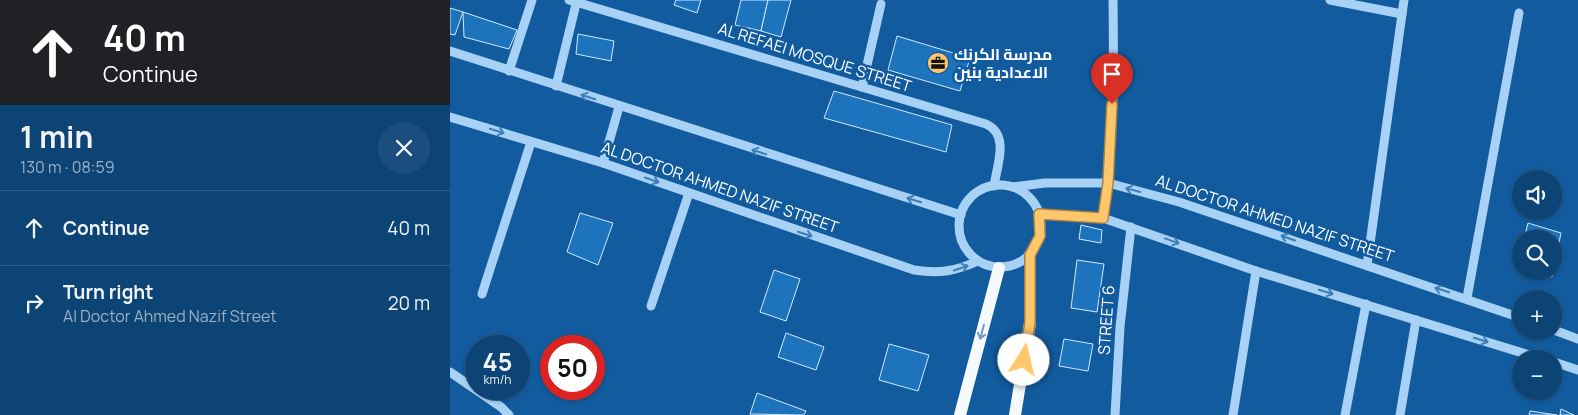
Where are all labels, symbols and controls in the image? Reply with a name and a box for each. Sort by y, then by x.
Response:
text: 40 m [103,14,186,62]
street label: AL REFAEI MOSQUE STREET [716,17,915,97]
icon: ahead [20,20,85,85]
place label: مدرسة الكرنك الاعدادية بنين [954,43,1052,83]
office icon: مدرسة الكرنك الاعدادية بنين [926,51,950,75]
pin [1091,53,1133,104]
text: Continue [103,59,198,89]
icon: arrive [1098,60,1126,88]
one-way arrow [580,91,596,101]
text: 1 min [20,116,93,157]
button: close [378,122,430,174]
one-way arrow [488,127,504,137]
street label: AL DOCTOR AHMED NAZIF STREET [598,136,842,238]
one-way arrow [752,146,768,156]
text: 130 m · 08:59 [20,156,115,178]
street label: AL DOCTOR AHMED NAZIF STREET [1153,169,1398,267]
map controls [1512,170,1562,400]
button: sound [1512,170,1562,220]
one-way arrow [643,176,659,185]
one-way arrow [1126,184,1142,194]
one-way arrow [907,195,923,205]
icon: ahead [20,214,48,242]
text: Continue [63,215,149,241]
text: 40 m [387,215,430,241]
one-way arrow [797,229,813,239]
button: search [1512,230,1562,280]
one-way arrow [1280,233,1296,243]
one-way arrow [1163,237,1179,246]
one-way arrow [953,263,968,272]
text: Turn right [63,279,153,305]
street label: STREET 6 [1093,284,1119,356]
one-way arrow [1435,284,1451,294]
one-way arrow [1317,288,1333,298]
icon: right [20,289,48,317]
text: 20 m [388,290,430,316]
button: + [1512,290,1562,340]
text: Al Doctor Ahmed Nazif Street [63,305,277,327]
one-way arrow [977,323,986,339]
position arrow [997,333,1049,385]
speed limit sign: 50 [540,335,605,400]
one-way arrow [1473,336,1488,345]
text: 45 [483,344,512,379]
button: − [1512,350,1562,400]
text: km/h [484,371,511,388]

